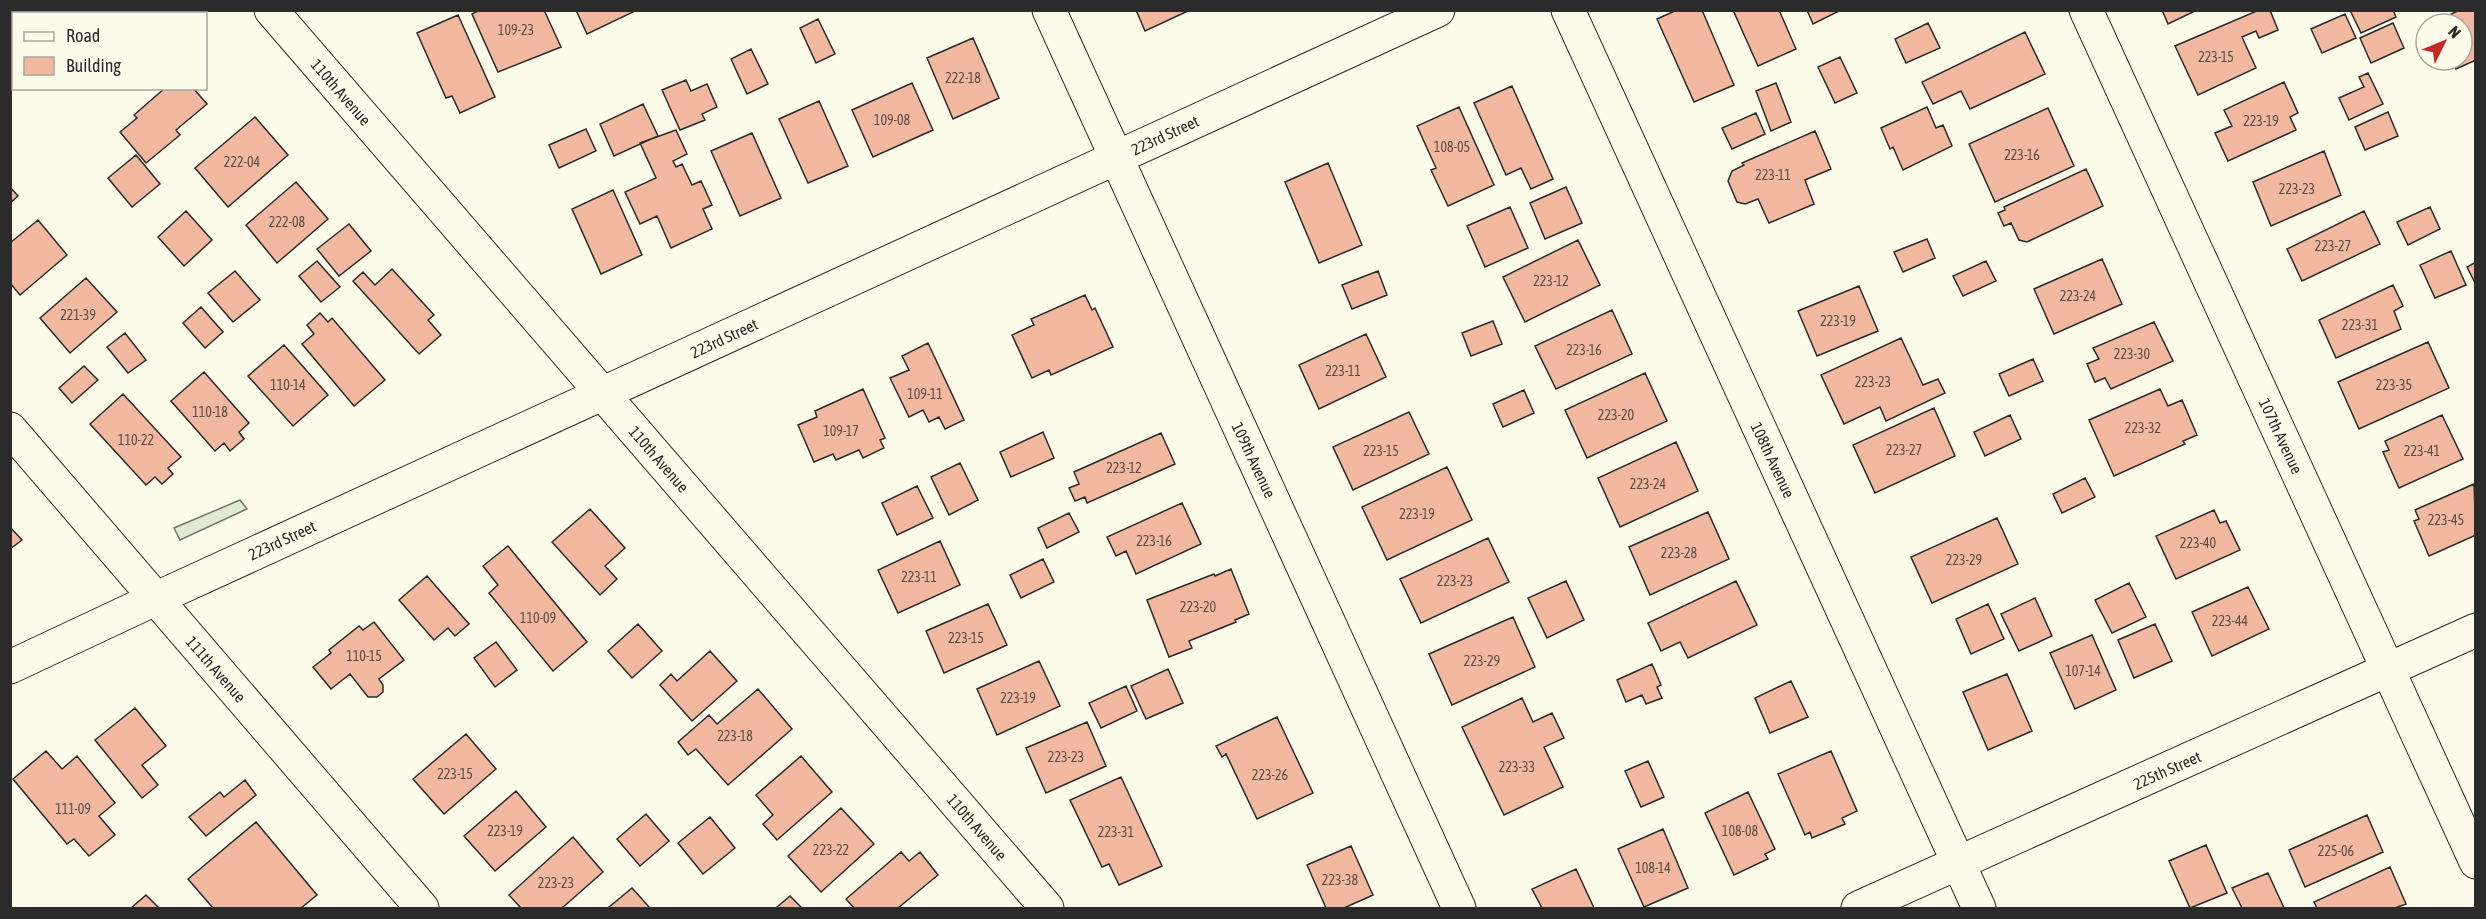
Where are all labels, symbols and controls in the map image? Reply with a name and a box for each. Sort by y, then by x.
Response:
legend [12,12,207,90]
north arrow [2414,12,2474,72]
house number: 109-23 [498,22,534,38]
text: N [2445,22,2465,41]
text: Road [66,25,100,46]
house number: 223-15 [2198,49,2234,65]
text: Building [66,55,121,76]
street label: 110th Avenue [307,55,375,129]
house number: 222-18 [945,70,981,86]
street label: 223rd Street [1128,111,1202,158]
house number: 109-08 [874,112,911,128]
house number: 223-19 [2243,113,2279,129]
house number: 108-05 [1434,139,1470,155]
house number: 223-16 [2004,147,2040,163]
house number: 222-04 [224,154,261,170]
house number: 223-11 [1755,167,1791,183]
house number: 223-23 [2279,181,2315,197]
house number: 222-08 [269,214,306,230]
house number: 223-27 [2315,238,2351,254]
house number: 223-12 [1533,273,1569,289]
house number: 223-24 [2060,288,2097,304]
house number: 221-39 [60,307,96,323]
house number: 223-19 [1820,313,1856,329]
street label: 223rd Street [687,314,761,361]
house number: 223-31 [2342,317,2378,333]
house number: 223-16 [1566,342,1602,358]
house number: 223-30 [2114,346,2151,362]
house number: 223-11 [1325,363,1361,379]
house number: 223-23 [1855,374,1891,390]
house number: 110-14 [270,377,306,393]
house number: 223-35 [2376,377,2412,393]
house number: 109-11 [907,386,943,402]
street label: 107th Avenue [2256,395,2306,477]
house number: 110-18 [192,404,228,420]
house number: 223-20 [1598,407,1635,423]
street label: 109th Avenue [1229,419,1279,501]
street label: 108th Avenue [1748,419,1798,501]
house number: 223-32 [2125,420,2161,436]
street label: 110th Avenue [625,422,693,496]
house number: 109-17 [823,423,859,439]
house number: 110-22 [118,432,154,448]
house number: 223-27 [1886,442,1922,458]
house number: 223-15 [1363,443,1399,459]
house number: 223-41 [2404,443,2440,459]
house number: 223-12 [1106,460,1142,476]
house number: 223-24 [1630,476,1667,492]
house number: 223-19 [1399,506,1435,522]
house number: 223-45 [2428,512,2464,528]
street label: 223rd Street [245,516,319,563]
house number: 223-16 [1136,533,1172,549]
house number: 223-40 [2180,535,2217,551]
house number: 223-28 [1661,545,1698,561]
house number: 223-29 [1946,552,1982,568]
house number: 223-11 [901,569,937,585]
house number: 223-23 [1437,573,1473,589]
house number: 223-20 [1180,599,1217,615]
house number: 110-09 [520,610,556,626]
house number: 223-44 [2212,613,2249,629]
house number: 223-15 [948,630,984,646]
street label: 111th Avenue [182,632,250,706]
house number: 110-15 [346,648,382,664]
house number: 223-29 [1464,653,1500,669]
house number: 107-14 [2065,663,2101,679]
house number: 223-19 [1000,690,1036,706]
house number: 223-18 [717,728,753,744]
street label: 225th Street [2130,747,2204,793]
house number: 223-23 [1048,749,1084,765]
house number: 223-33 [1499,759,1535,775]
house number: 223-15 [437,766,473,782]
house number: 223-26 [1252,767,1289,783]
street label: 110th Avenue [943,790,1011,864]
house number: 111-09 [55,801,91,817]
house number: 223-19 [487,823,523,839]
house number: 108-08 [1722,823,1759,839]
house number: 223-31 [1098,824,1134,840]
house number: 223-22 [813,842,849,858]
house number: 225-06 [2318,843,2355,859]
house number: 108-14 [1635,860,1671,876]
house number: 223-38 [1322,872,1359,888]
house number: 223-23 [538,875,574,891]

